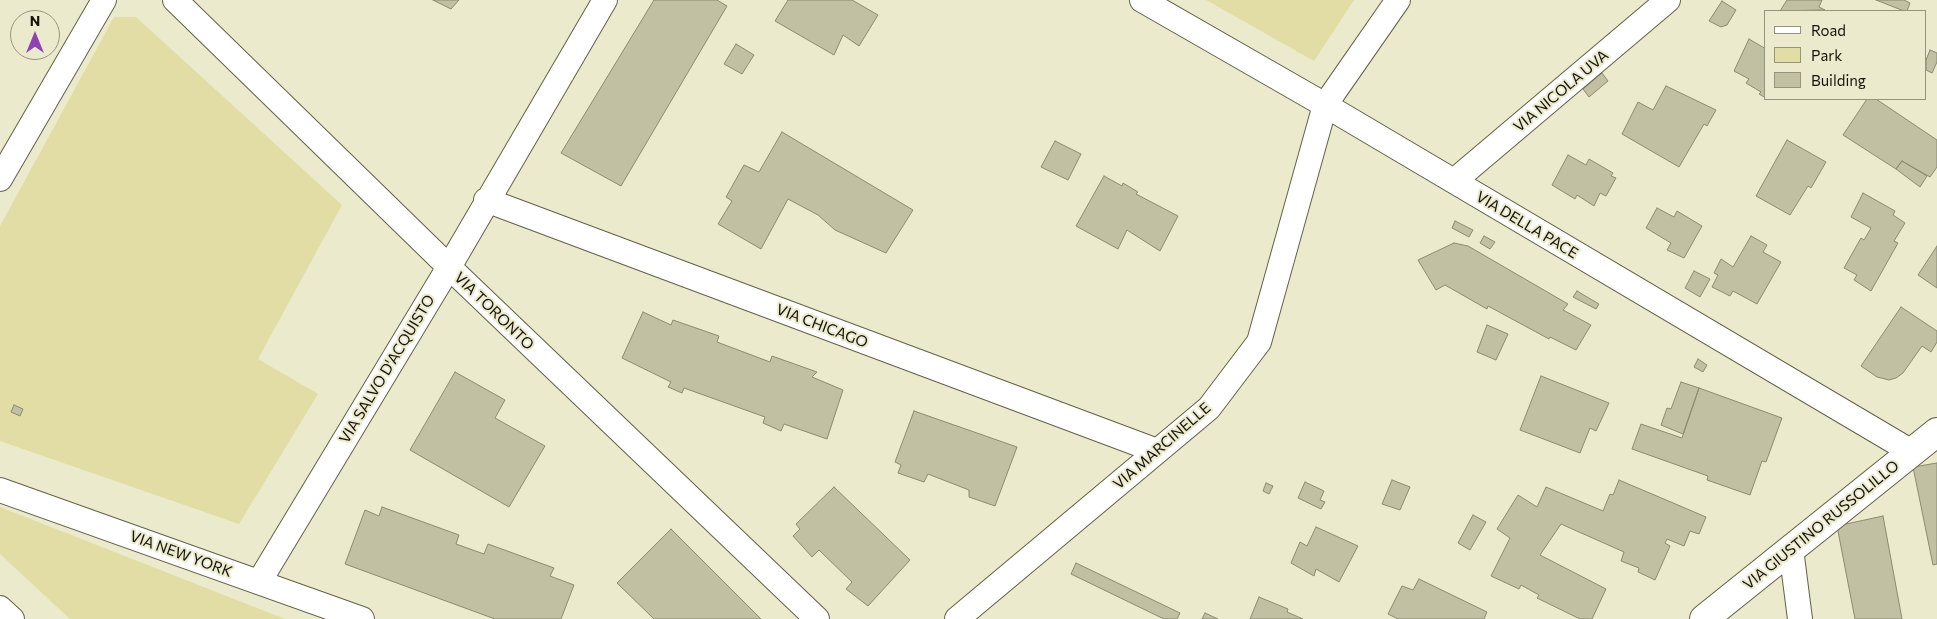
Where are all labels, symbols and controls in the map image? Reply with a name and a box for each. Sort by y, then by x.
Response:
north arrow [10,10,60,60]
legend [1764,10,1927,100]
text: N [30,12,40,29]
text: Road [1811,21,1846,39]
street label: VIA NICOLA UVA [1510,46,1612,136]
text: Park [1811,46,1842,64]
text: Building [1811,71,1866,89]
street label: VIA DELLA PACE [1473,187,1581,263]
street label: VIA TORONTO [450,268,538,354]
street label: VIA SALVO D'ACQUISTO [335,291,439,447]
street label: VIA CHICAGO [774,300,870,352]
street label: VIA MARCINELLE [1110,399,1214,493]
street label: VIA GIUSTINO RUSSOLILLO [1739,457,1903,593]
street label: VIA NEW YORK [127,527,235,581]

